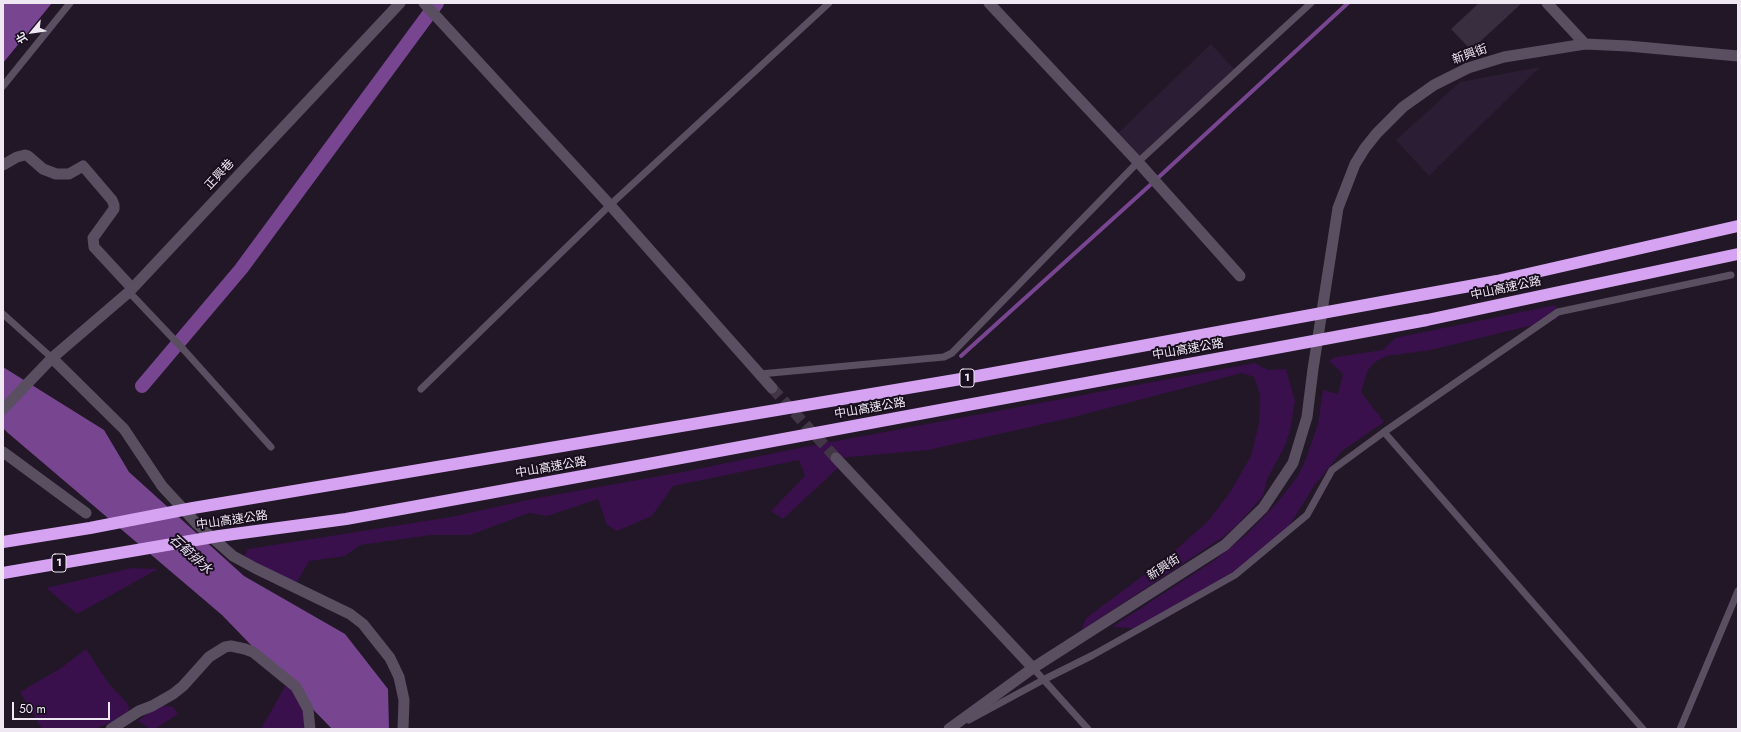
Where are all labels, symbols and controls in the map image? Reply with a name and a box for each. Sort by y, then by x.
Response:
north arrow [12,12,52,52]
text: 北 [12,29,31,47]
street label: 新興街 [1451,42,1489,68]
street label: 正興巷 [202,157,238,193]
street label: 中山高速公路 [1469,274,1543,304]
street label: 中山高速公路 [1151,337,1225,363]
road number: 1 [960,369,974,387]
street label: 中山高速公路 [833,396,907,422]
street label: 中山高速公路 [514,455,588,481]
street label: 中山高速公路 [195,509,269,533]
water label: 石筍排水 [165,532,215,578]
street label: 新興街 [1145,552,1183,584]
road number: 1 [52,554,66,572]
scale bar [14,694,112,720]
text: 50 m [19,700,46,718]

